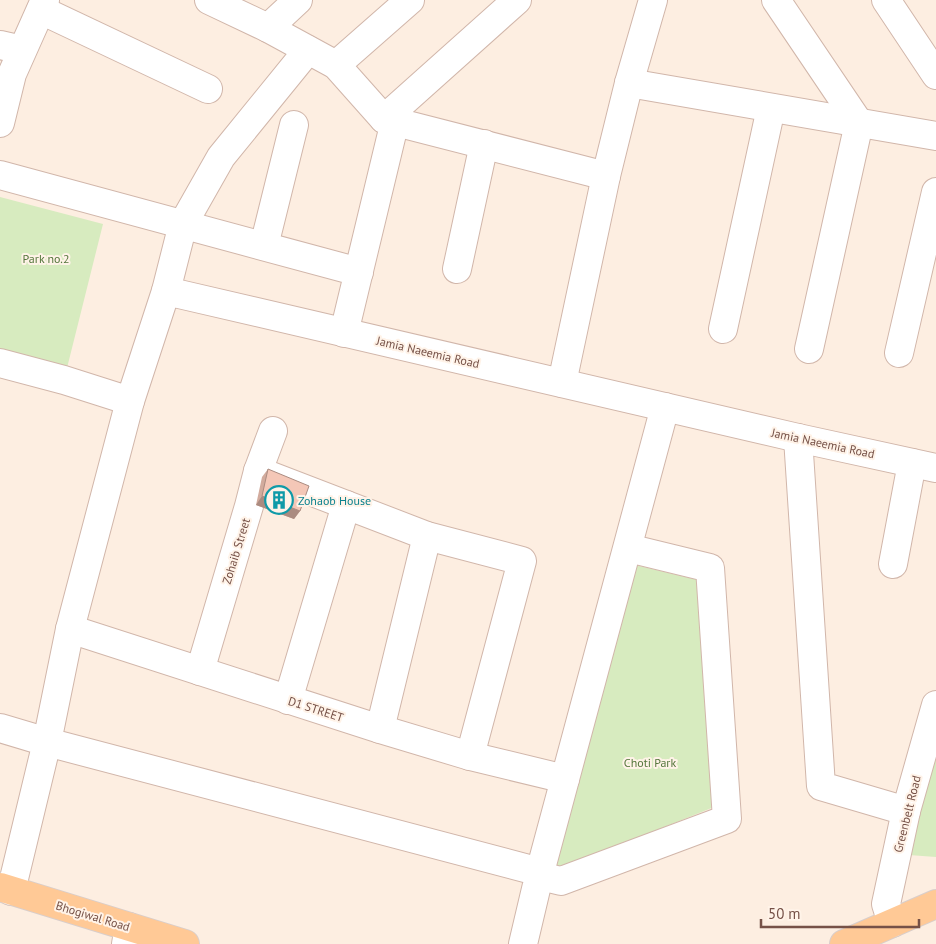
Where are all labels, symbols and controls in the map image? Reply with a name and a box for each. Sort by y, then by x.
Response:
park label: Park no.2 [23,251,69,266]
street label: Jamia Naeemia Road [374,333,481,371]
street label: Jamia Naeemia Road [769,425,876,461]
building icon: Zohaob House [264,485,294,515]
place label: Zohaob House [298,493,371,508]
street label: Zohaib Street [219,516,253,586]
street label: D1 STREET [286,693,346,725]
park label: Choti Park [624,755,676,770]
street label: Greenbelt Road [890,774,924,854]
scale bar [761,896,918,928]
street label: Bhogiwal Road [54,898,132,934]
text: 50 m [768,904,801,923]

